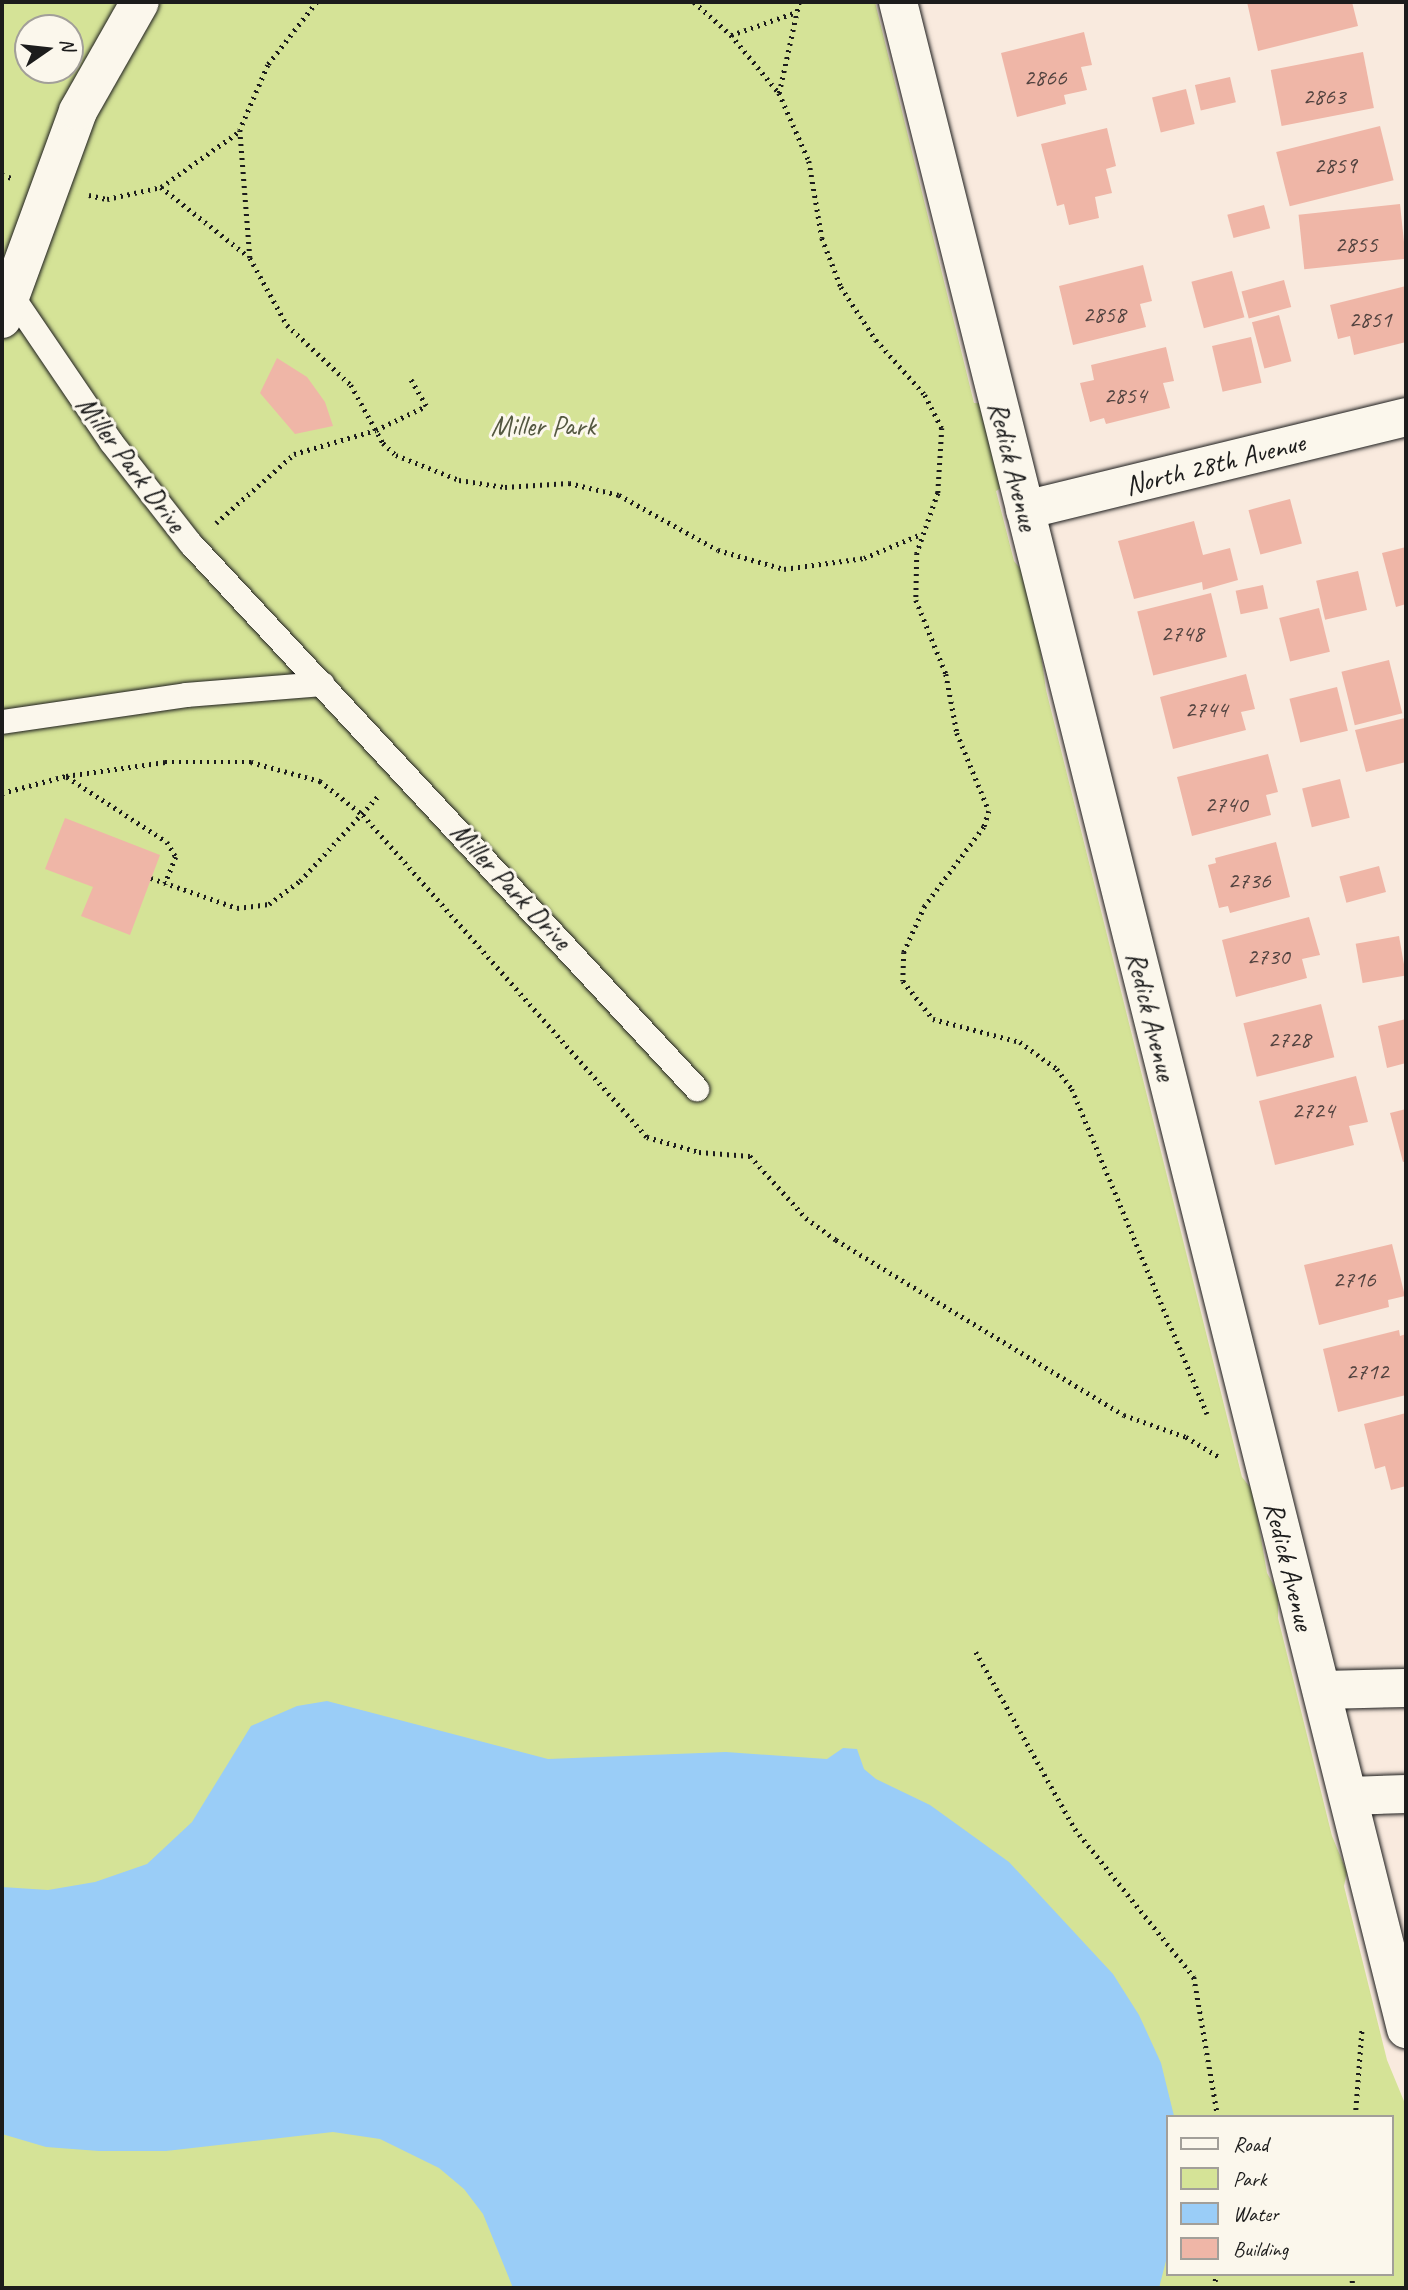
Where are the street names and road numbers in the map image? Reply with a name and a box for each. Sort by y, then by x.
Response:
street label: Miller Park Drive [69,389,193,539]
street label: Redick Avenue [981,398,1045,534]
street label: North 28th Avenue [1122,425,1308,503]
street label: Miller Park Drive [443,815,579,957]
street label: Redick Avenue [1119,948,1183,1084]
street label: Redick Avenue [1257,1498,1321,1634]

